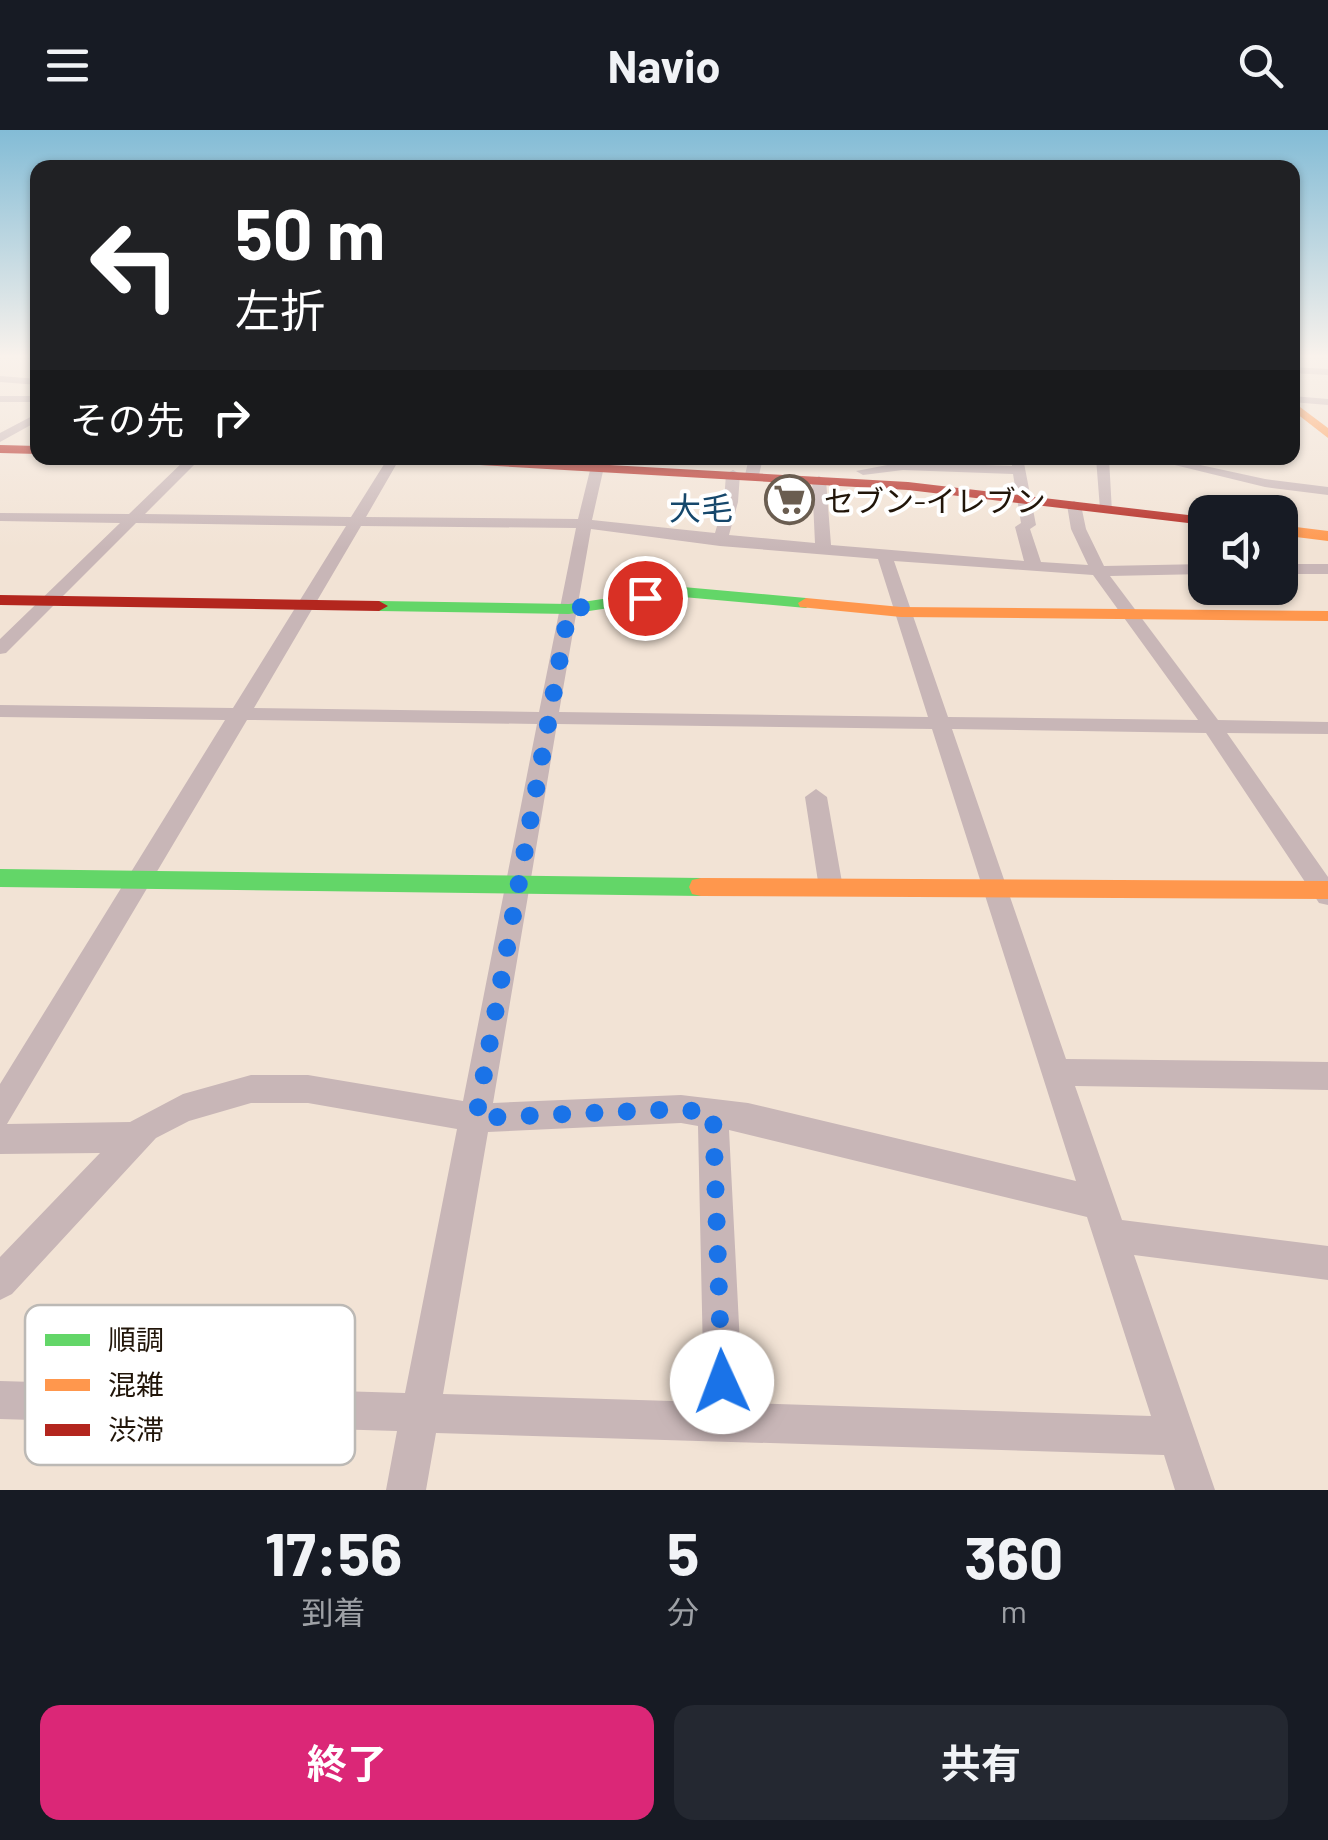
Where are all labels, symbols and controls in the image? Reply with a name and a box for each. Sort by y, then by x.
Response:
icon: menu [40,38,95,93]
text: Navio [608,38,721,92]
icon: search [1233,38,1288,93]
text: 50 m [235,190,385,274]
icon: left [70,200,200,330]
text: 左折 [235,282,325,336]
icon: right [204,390,259,445]
text: その先 [70,396,184,442]
supermarket icon: セブン-イレブン [763,474,815,526]
place label: セブン-イレブン [824,482,1046,518]
district label: 大毛 [669,488,733,526]
map controls [1188,495,1298,605]
button: sound [1188,495,1298,605]
pin [603,556,688,641]
icon: arrive [618,571,673,626]
legend [25,1305,355,1465]
text: 順調 [108,1322,164,1356]
position arrow [670,1330,774,1434]
text: 混雑 [108,1367,164,1401]
text: 渋滞 [108,1412,164,1446]
text: 17:56 [265,1516,402,1588]
text: 5 [667,1516,699,1588]
text: 360 [964,1520,1063,1592]
text: m [1000,1591,1027,1629]
text: 到着 [302,1592,366,1630]
text: 分 [667,1592,699,1630]
button: 終了 [40,1705,654,1820]
button: 共有 [674,1705,1288,1820]

